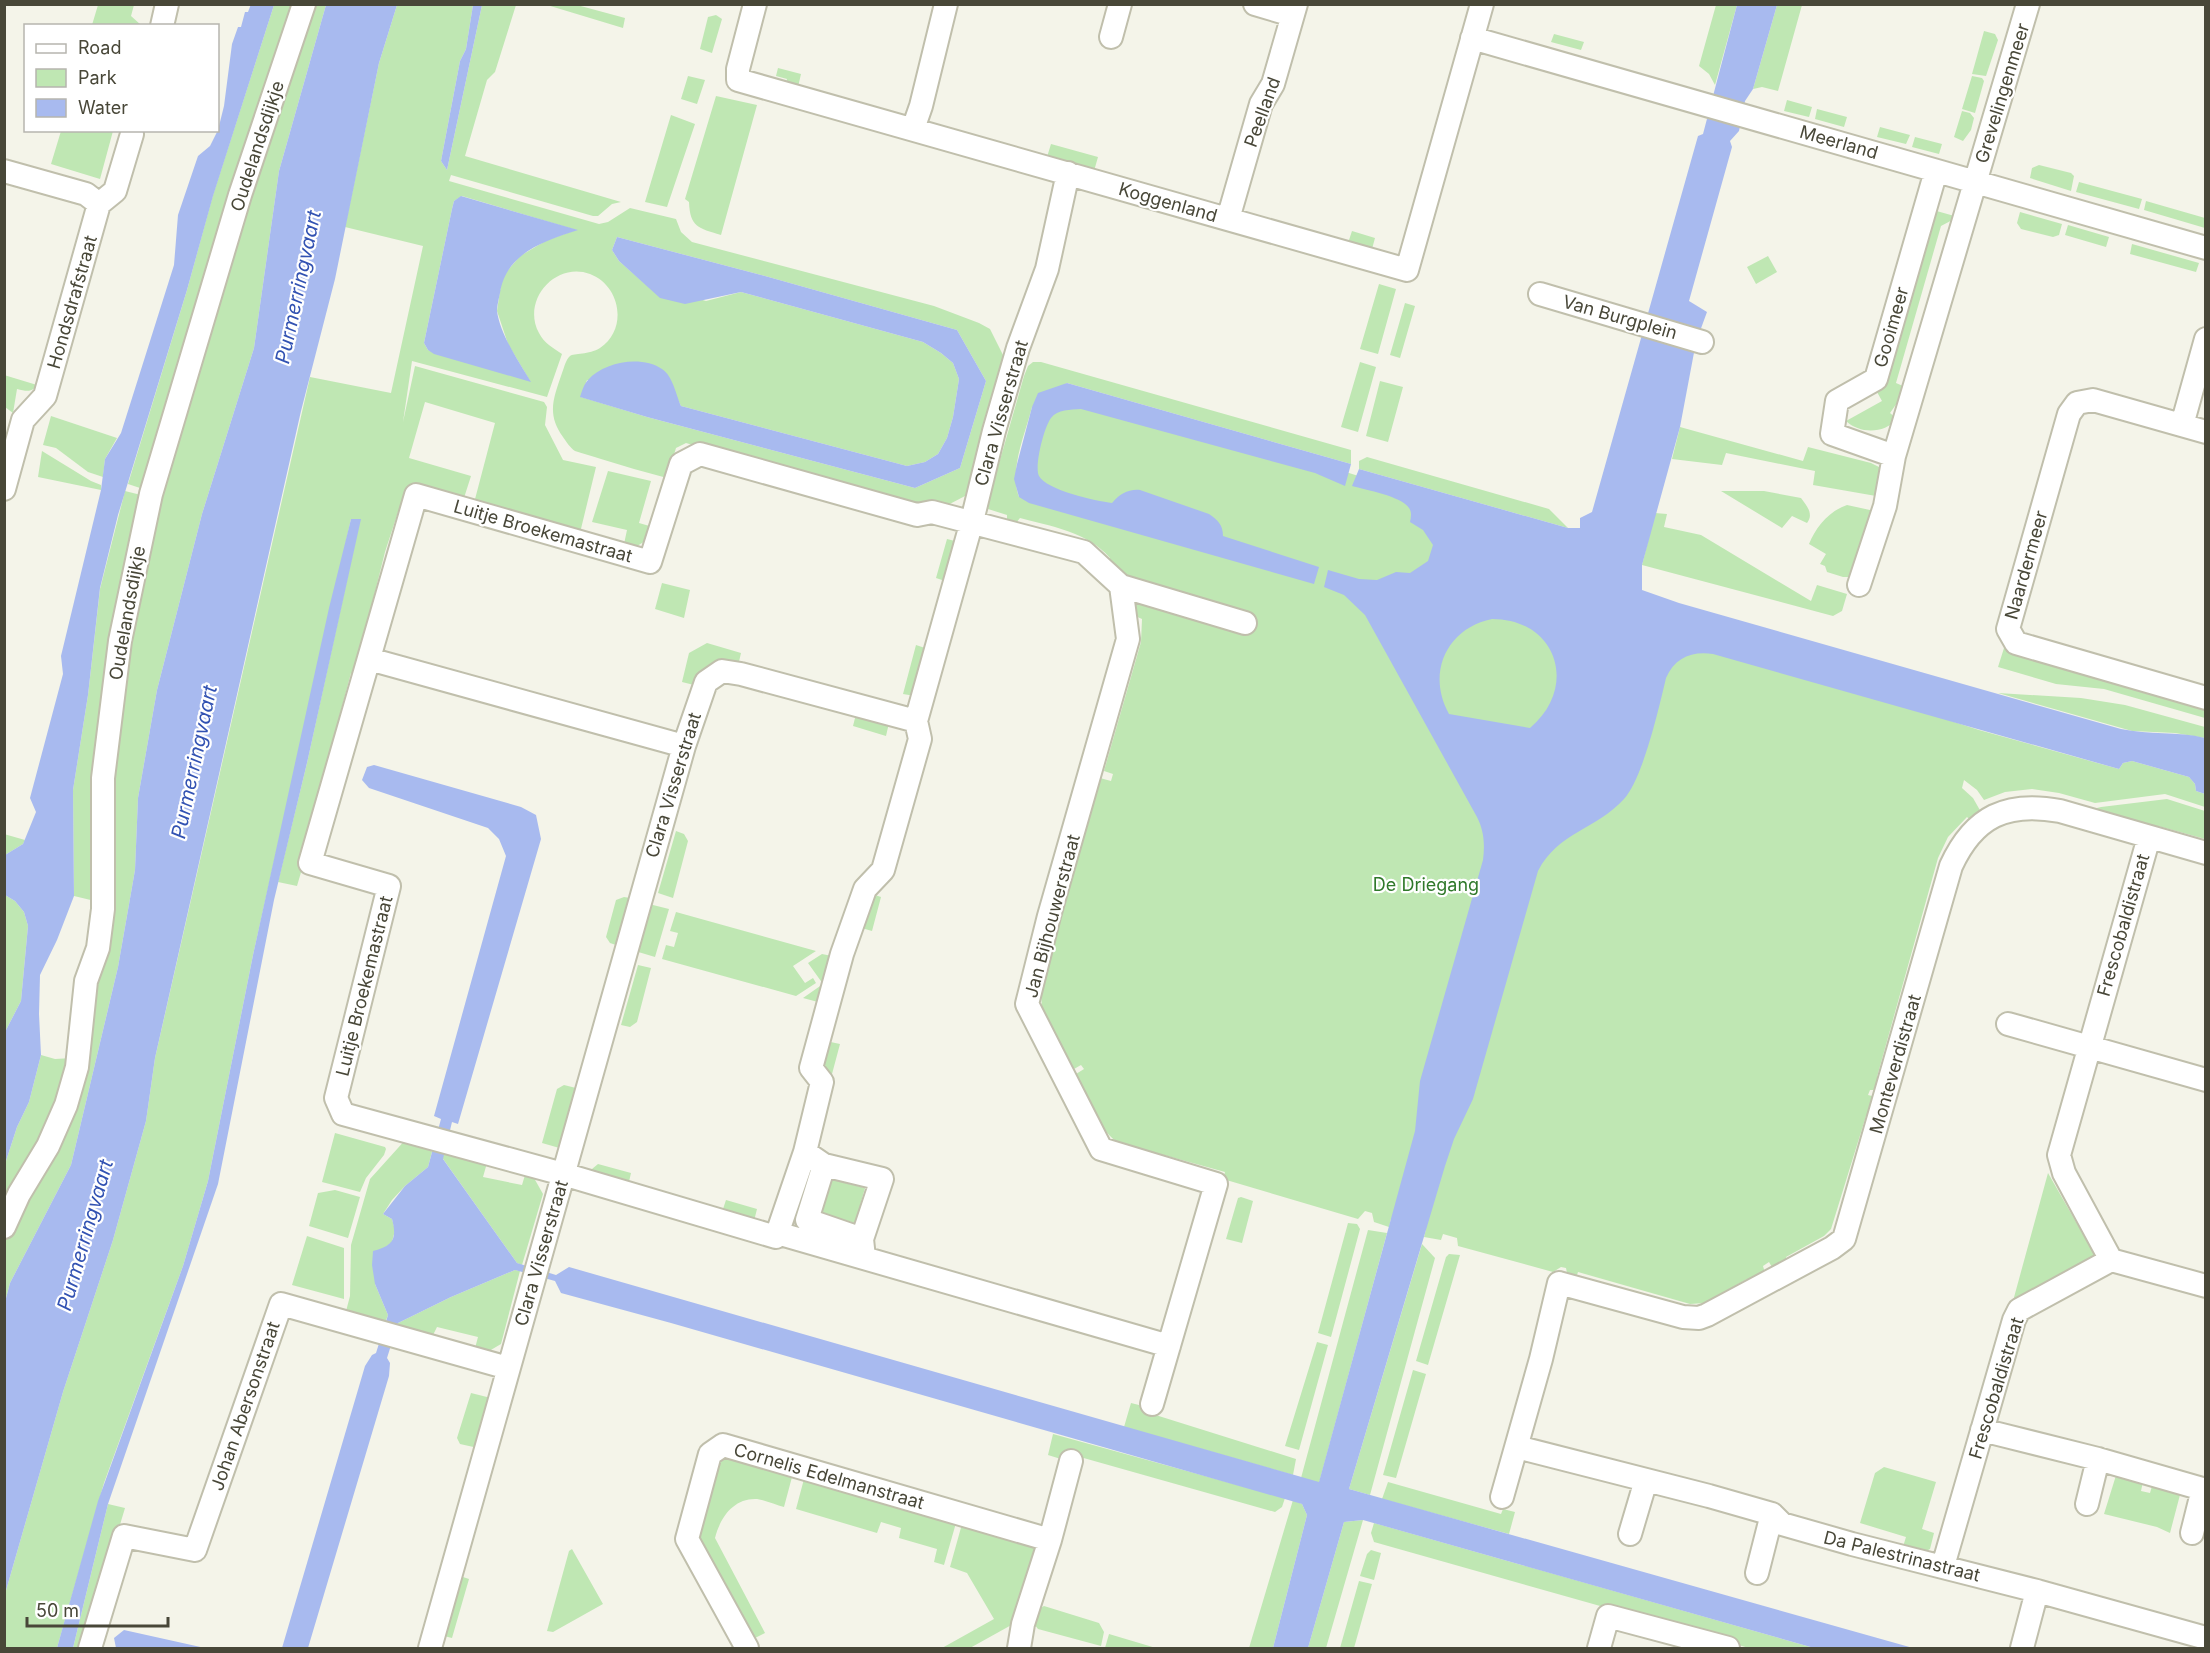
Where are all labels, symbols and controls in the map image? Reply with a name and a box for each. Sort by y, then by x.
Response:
street label: Grevelingenmeer [1971,20,2033,166]
legend [24,24,219,132]
text: Road [78,37,121,58]
text: Park [78,67,117,88]
street label: Peelland [1240,74,1284,150]
street label: Oudelandsdijkje [226,78,288,214]
text: Water [78,97,128,118]
street label: Meerland [1797,121,1881,163]
street label: Koggenland [1116,178,1220,226]
water label: Purmerringvaart [270,208,326,366]
street label: Hondsdrafstraat [43,233,101,371]
street label: Gooimeer [1869,284,1913,370]
street label: Van Burgplein [1560,291,1680,343]
street label: Clara Visserstraat [970,337,1032,488]
street label: Luitje Broekemastraat [451,495,635,567]
street label: Naardermeer [2000,508,2052,622]
street label: Oudelandsdijkje [105,544,149,682]
water label: Purmerringvaart [166,683,222,841]
street label: Clara Visserstraat [641,710,705,860]
street label: Jan Bijhouwerstraat [1020,832,1084,1000]
street label: Frescobaldistraat [2093,851,2153,999]
park label: De Driegang [1373,874,1479,895]
street label: Luitje Broekemastraat [331,894,397,1078]
street label: Monteverdistraat [1865,992,1925,1136]
water label: Purmerringvaart [52,1156,118,1313]
street label: Clara Visserstraat [510,1177,572,1328]
street label: Frescobaldistraat [1964,1315,2028,1461]
street label: Johan Abersonstraat [206,1319,284,1493]
street label: Cornelis Edelmanstraat [731,1439,927,1513]
street label: Da Palestrinastraat [1822,1526,1982,1586]
scale bar [27,1590,168,1628]
text: 50 m [36,1600,79,1621]

